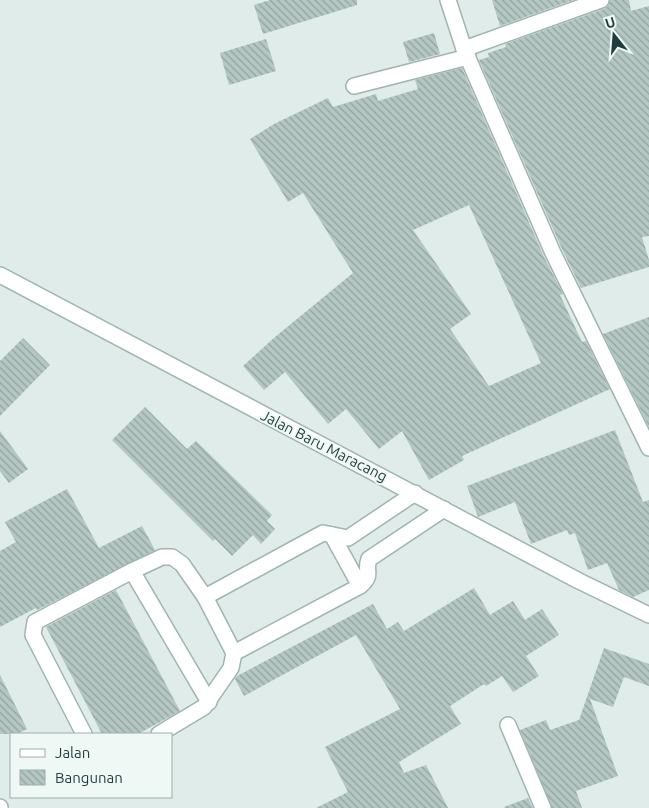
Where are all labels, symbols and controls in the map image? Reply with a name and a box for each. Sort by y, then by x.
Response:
north arrow [589,10,639,60]
text: U [603,13,617,32]
street label: Jalan Baru Maracang [258,406,390,485]
legend [10,733,172,798]
text: Jalan [55,744,90,761]
text: Bangunan [55,769,123,786]

